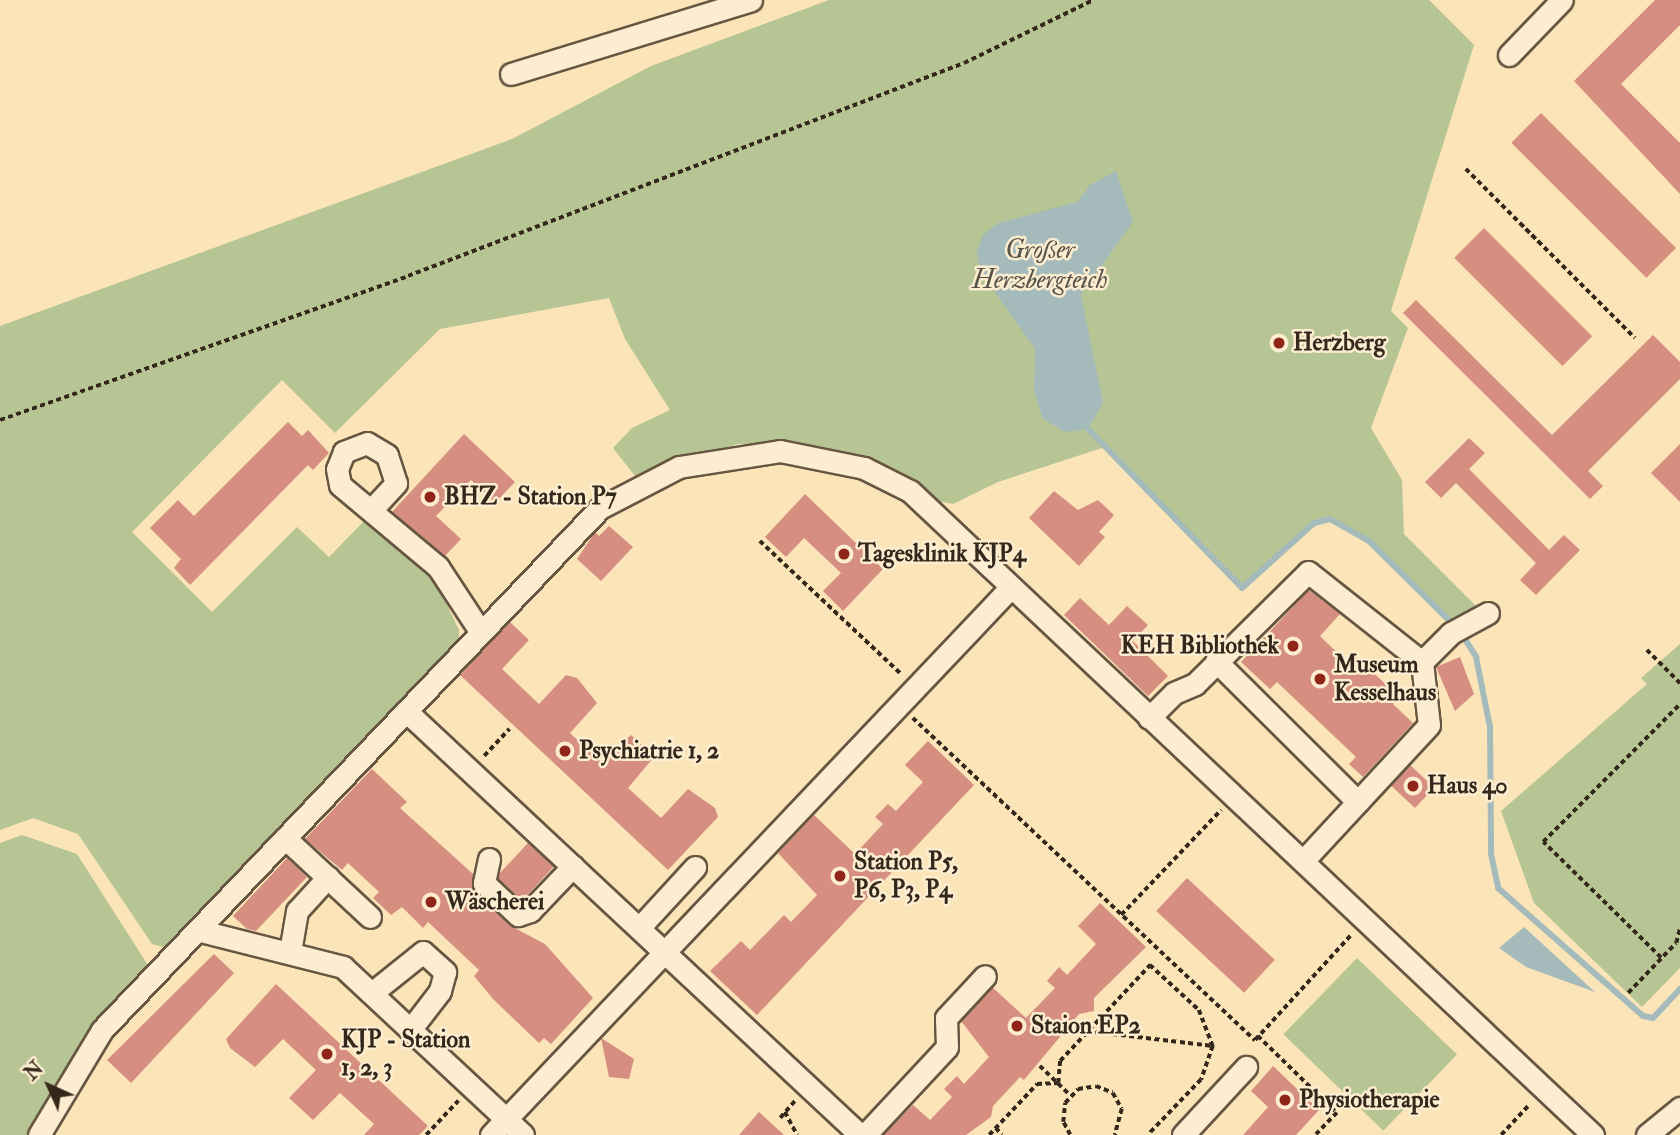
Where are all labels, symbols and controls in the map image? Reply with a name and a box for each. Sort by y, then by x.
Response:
water label: Großer Herzbergteich [972,235,1108,296]
place label: Herzberg [1293,329,1385,357]
marker: Herzberg [1271,335,1287,351]
place label: BHZ - Station P7 [444,483,617,511]
marker: BHZ - Station P7 [422,489,438,505]
place label: Tagesklinik KJP4 [858,540,1026,568]
marker: Tagesklinik KJP4 [836,546,852,562]
place label: KEH Bibliothek [1121,632,1279,660]
marker: KEH Bibliothek [1285,638,1301,654]
place label: Museum Kesselhaus [1334,651,1436,707]
marker: Museum Kesselhaus [1312,671,1328,687]
place label: Psychiatrie 1, 2 [579,737,719,765]
marker: Psychiatrie 1, 2 [557,743,573,759]
place label: Haus 40 [1427,772,1507,800]
marker: Haus 40 [1405,778,1421,794]
place label: Station P5, P6, P3, P4 [854,848,958,904]
marker: Station P5, P6, P3, P4 [832,868,848,884]
place label: Wäscherei [445,888,544,916]
marker: Wäscherei [423,894,439,910]
place label: Staion EP2 [1031,1012,1141,1040]
marker: Staion EP2 [1009,1018,1025,1034]
place label: KJP - Station 1, 2, 3 [341,1026,470,1082]
marker: KJP - Station 1, 2, 3 [319,1046,335,1062]
north arrow [14,1051,84,1121]
text: N [20,1057,49,1086]
place label: Physiotherapie [1299,1086,1439,1114]
marker: Physiotherapie [1277,1092,1293,1108]

